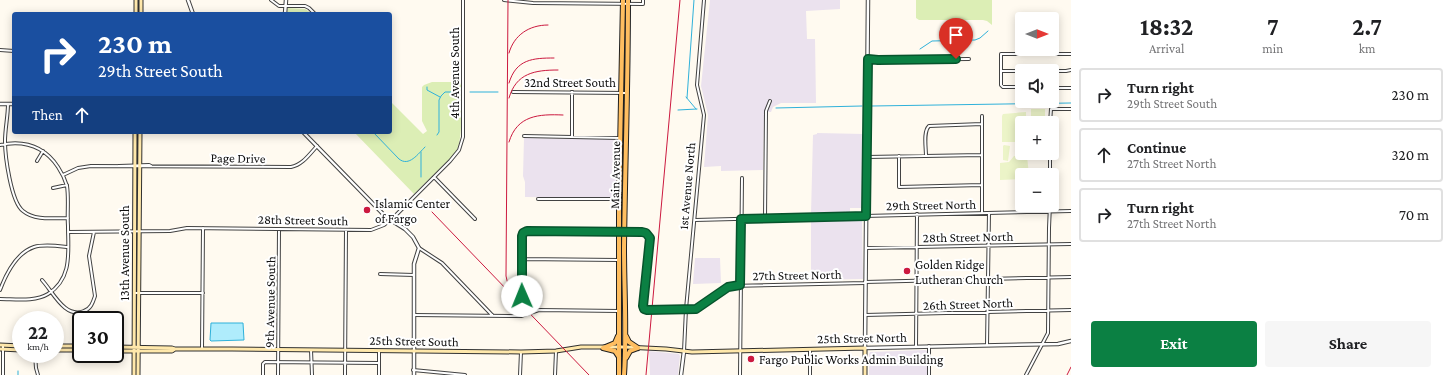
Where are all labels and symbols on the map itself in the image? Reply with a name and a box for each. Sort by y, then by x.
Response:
north arrow [1015,12,1059,56]
pin [939,18,973,59]
street label: 4th Avenue South [447,27,462,119]
street label: 32nd Street South [524,75,616,90]
street label: Main Avenue [607,141,623,209]
street label: 1st Avenue North [676,142,698,230]
street label: Page Drive [210,150,266,166]
place label: Islamic Center of Fargo [375,196,450,226]
street label: 29th Street North [886,197,976,213]
street label: 13th Avenue South [117,205,132,301]
marker: Islamic Center of Fargo [362,205,372,215]
street label: 28th Street South [258,212,348,228]
street label: 28th Street North [923,229,1013,245]
street label: 9th Avenue South [262,256,278,348]
place label: Golden Ridge Lutheran Church [915,257,1003,287]
marker: Golden Ridge Lutheran Church [902,266,912,276]
street label: 27th Street North [752,267,842,283]
position arrow [501,275,543,317]
street label: 26th Street North [923,295,1013,313]
speed limit sign: 30 [72,311,124,363]
street label: 25th Street North [817,330,907,346]
street label: 25th Street South [369,333,459,349]
place label: Fargo Public Works Admin Building [759,352,944,367]
marker: Fargo Public Works Admin Building [746,354,756,364]

